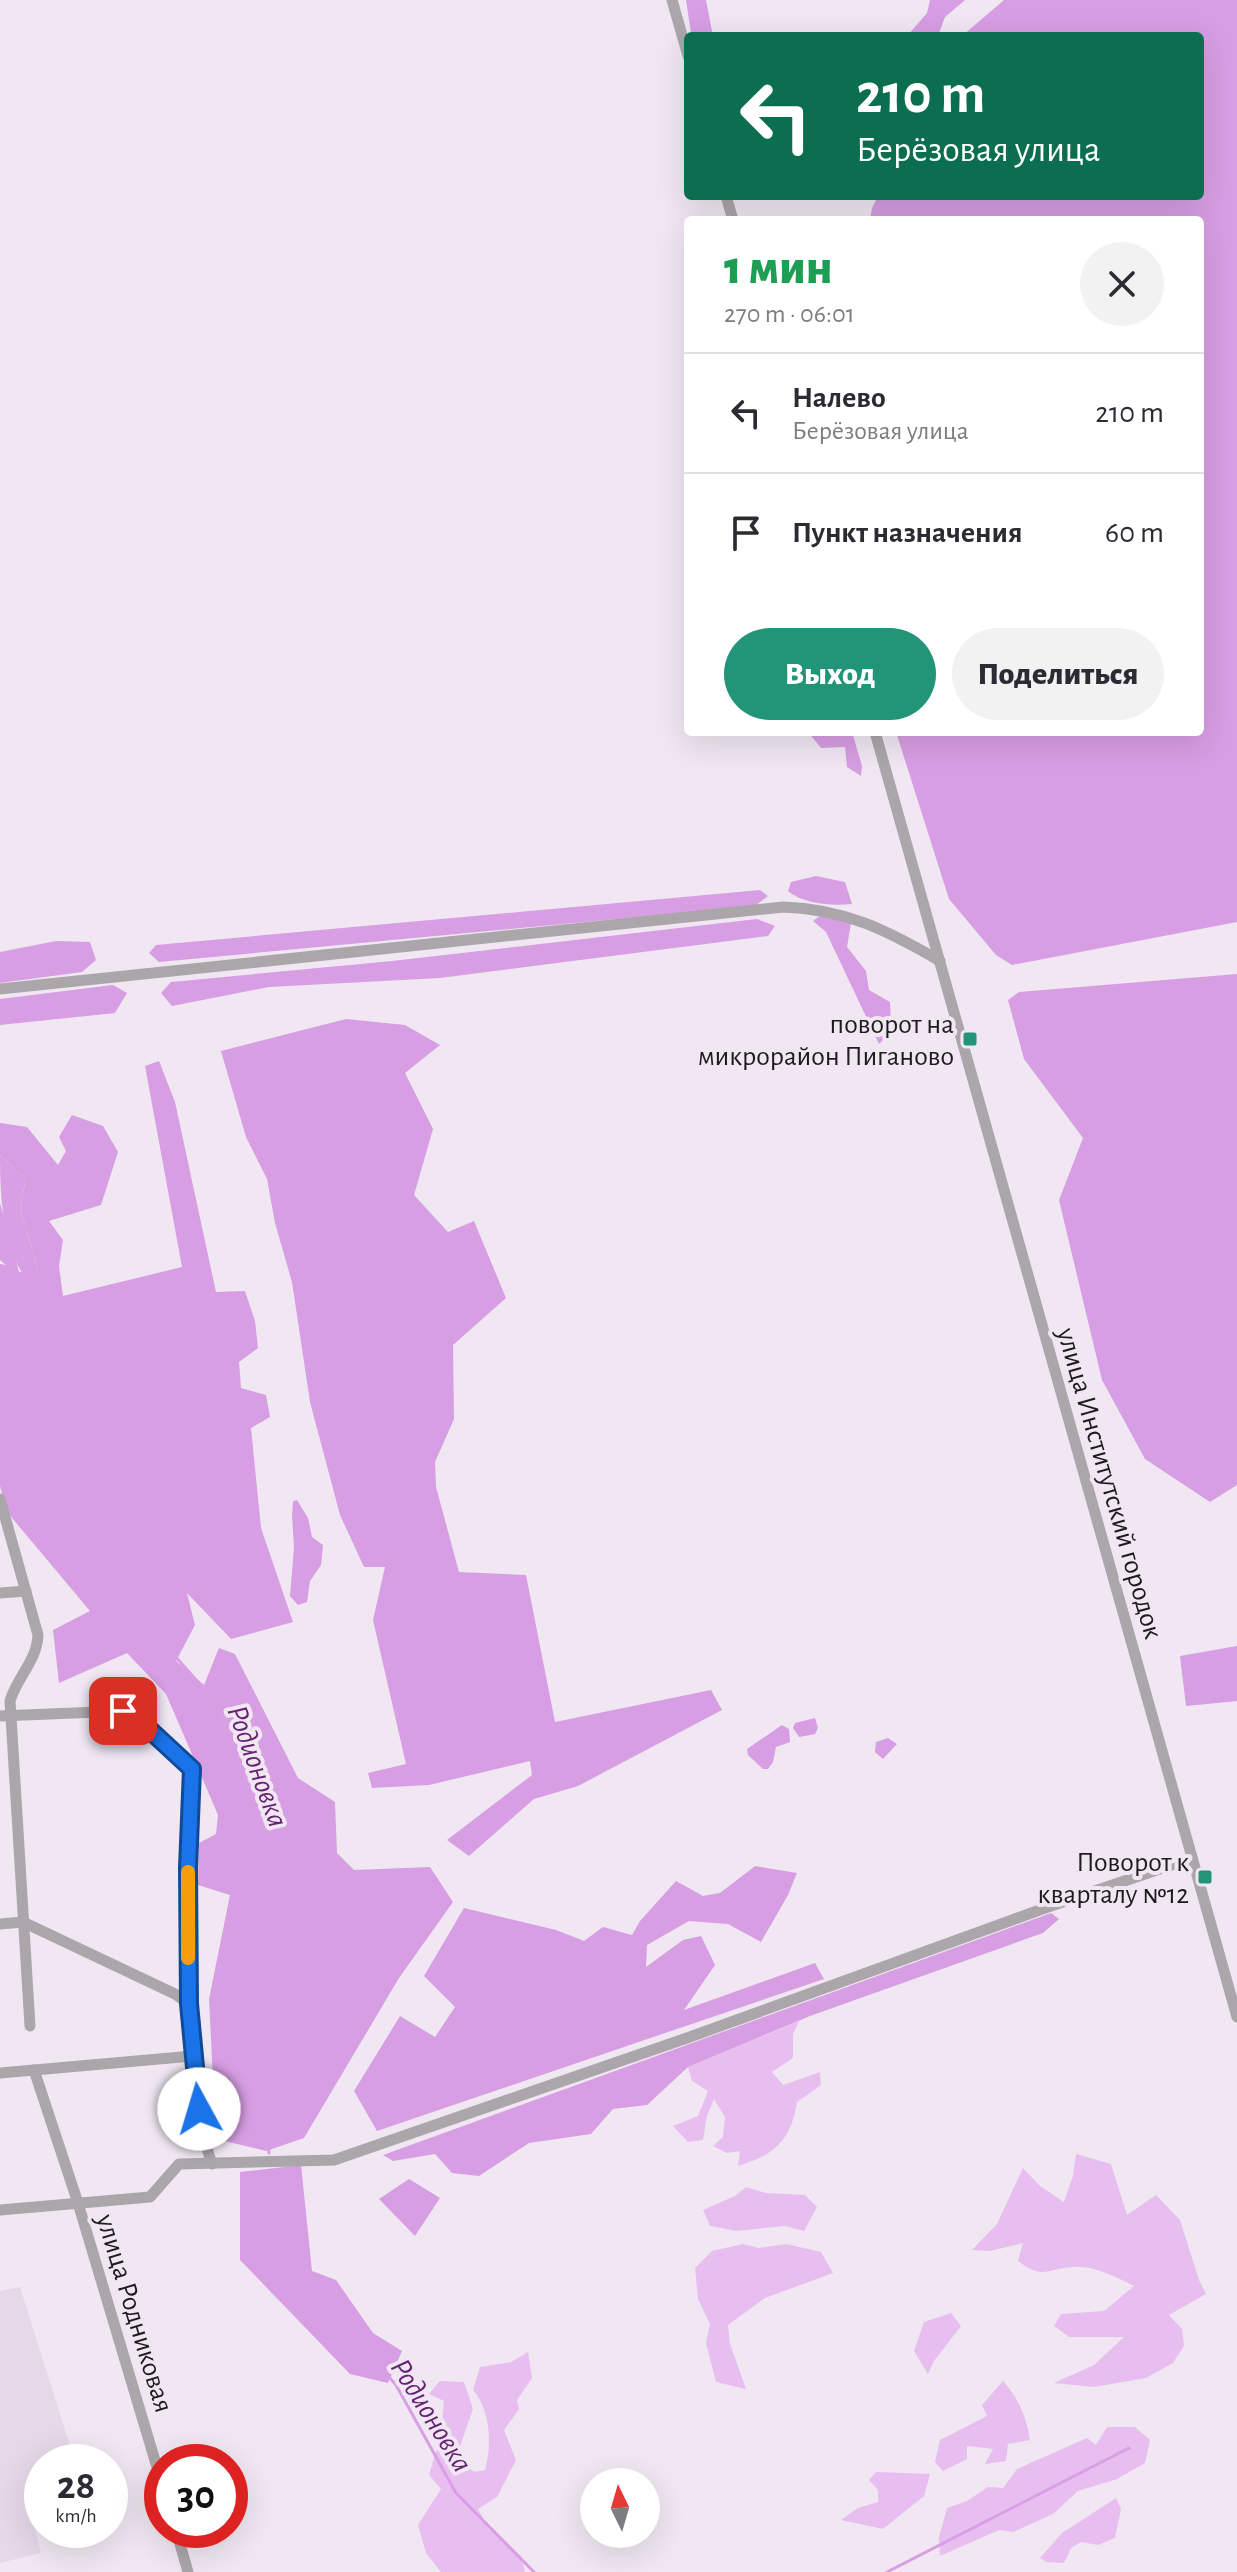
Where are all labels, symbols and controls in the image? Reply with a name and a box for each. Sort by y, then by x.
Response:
icon: left [724,64,828,168]
text: 210 m [856,67,985,123]
text: Берёзовая улица [856,132,1101,168]
button: close [1080,242,1164,326]
text: 1 мин [724,245,833,293]
text: 270 m · 06:01 [724,301,855,327]
text: Налево [792,383,886,413]
icon: left [724,391,768,435]
text: 210 m [1095,398,1164,428]
text: Берёзовая улица [792,418,969,444]
icon: arrive [724,511,768,555]
text: Пункт назначения [792,518,1023,548]
text: 60 m [1105,518,1164,548]
button: Выход [724,628,936,720]
button: Поделиться [952,628,1164,720]
place label: поворот на микрорайон Пиганово [698,1011,954,1071]
marker: поворот на микрорайон Пиганово [961,1030,979,1048]
street label: улица Институтский городок [1051,1324,1167,1642]
pin [89,1677,157,1745]
icon: arrive [101,1689,145,1733]
water label: Родионовка [221,1702,293,1831]
place label: Поворот к кварталу №12 [1038,1849,1189,1909]
marker: Поворот к кварталу №12 [1196,1868,1214,1886]
position arrow [157,2067,241,2151]
street label: улица Родниковая [90,2210,178,2416]
water label: Родионовка [385,2354,478,2477]
speed limit sign: 30 [144,2444,248,2548]
text: 28 [57,2466,95,2506]
north arrow [580,2468,660,2548]
map controls [580,2468,660,2548]
text: km/h [55,2506,97,2526]

